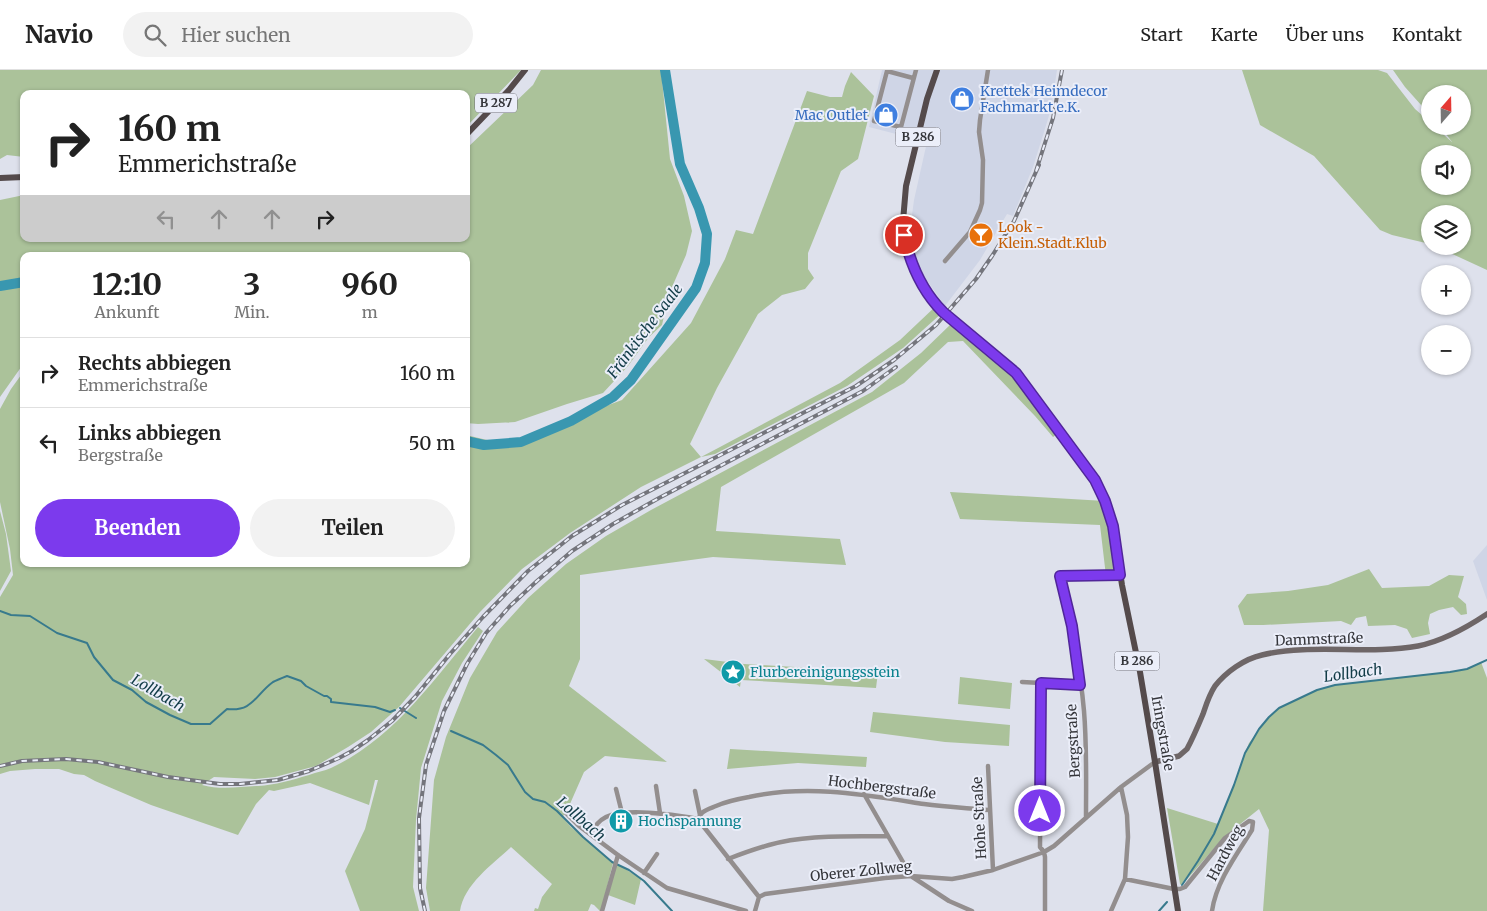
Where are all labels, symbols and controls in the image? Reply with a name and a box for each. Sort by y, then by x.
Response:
search box [123,12,473,57]
text: Navio [25,19,93,50]
icon: search [141,21,169,49]
text: Hier suchen [181,23,291,47]
text: Start [1140,23,1183,46]
text: Karte [1211,23,1258,46]
text: Über uns [1286,23,1364,46]
text: Kontakt [1392,23,1462,46]
place label: Krettek Heimdecor Fachmarkt e.K. [980,82,1108,116]
north arrow [1421,85,1471,135]
map controls [1421,85,1471,375]
shop icon: Krettek Heimdecor Fachmarkt e.K. [949,86,975,112]
road number: B 287 [475,93,517,112]
shop icon: Mac Outlet [873,102,899,128]
place label: Mac Outlet [795,106,869,124]
text: 160 m [118,107,221,151]
icon: right [35,110,100,175]
road number: B 286 [896,128,940,146]
button: sound [1421,145,1471,195]
text: Emmerichstraße [118,150,296,178]
icon: left [152,205,180,233]
icon: ahead [205,205,233,233]
icon: ahead [258,205,286,233]
icon: right [311,205,339,233]
button: layers [1421,205,1471,255]
pin [883,214,925,256]
place label: Look - Klein.Stadt.Klub [998,218,1107,252]
icon: arrive [890,221,918,249]
bar icon: Look - Klein.Stadt.Klub [968,222,994,248]
text: 12:10 [92,265,162,303]
text: 3 [243,265,260,303]
text: 960 [342,265,398,303]
button: + [1421,265,1471,315]
water label: Fränkische Saale [602,279,687,383]
text: Ankunft [95,302,160,322]
text: Min. [234,302,270,322]
text: m [362,302,378,322]
button: − [1421,325,1471,375]
text: Rechts abbiegen [78,351,231,375]
icon: right [35,359,63,387]
text: 160 m [400,361,455,385]
text: Emmerichstraße [78,375,208,395]
text: Links abbiegen [78,421,221,445]
icon: left [35,429,63,457]
text: 50 m [409,431,455,455]
text: Bergstraße [78,445,163,465]
button: Beenden [35,499,240,557]
button: Teilen [250,499,455,557]
street label: Dammstraße [1274,628,1364,650]
road number: B 286 [1114,652,1160,670]
place icon: Flurbereinigungsstein [720,659,746,685]
water label: Lollbach [1323,659,1383,686]
place label: Flurbereinigungsstein [750,663,900,681]
water label: Lollbach [128,670,188,715]
street label: Iringstraße [1148,694,1178,772]
street label: Bergstraße [1062,703,1084,779]
street label: Hochbergstraße [827,771,937,803]
street label: Hohe Straße [968,776,990,860]
position arrow [1013,784,1065,836]
water label: Lollbach [553,792,610,845]
building icon: Hochspannung [608,808,634,834]
place label: Hochspannung [638,812,742,830]
street label: Hardweg [1203,822,1247,884]
street label: Oberer Zollweg [809,857,913,885]

